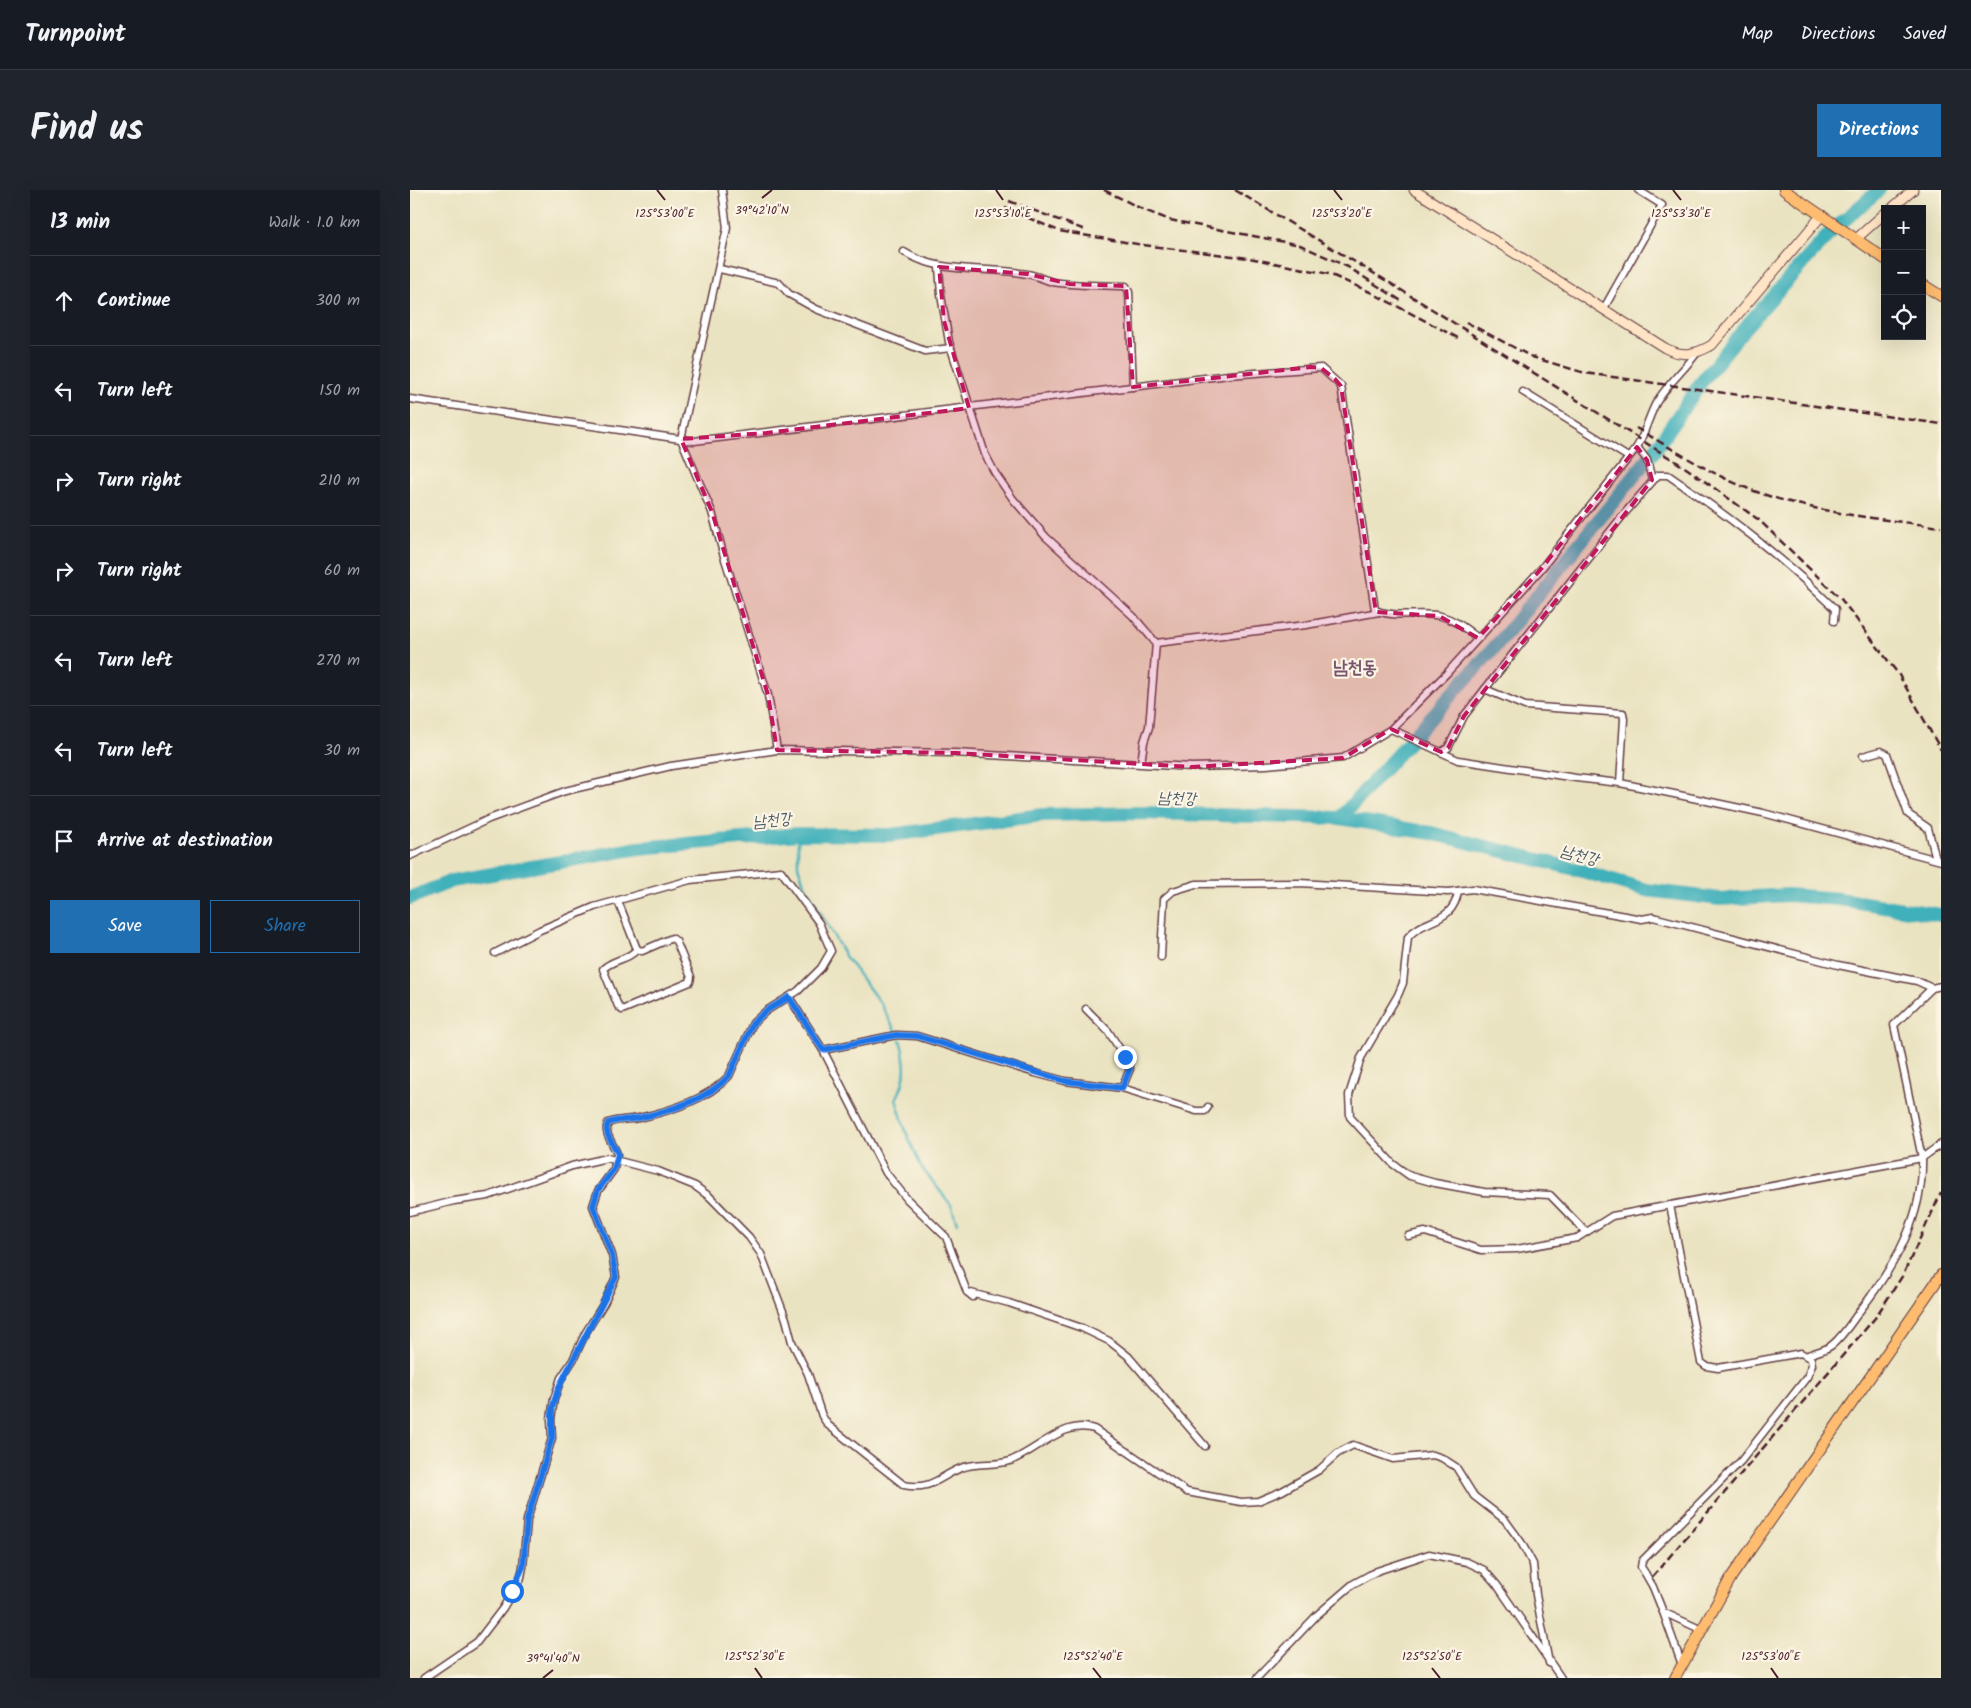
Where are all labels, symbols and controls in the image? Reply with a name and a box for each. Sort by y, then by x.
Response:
text: Turnpoint [25,15,126,54]
text: Map [1741,20,1773,49]
text: Directions [1801,20,1875,49]
text: Saved [1903,20,1946,49]
text: Find us [30,102,143,158]
button: Directions [1817,104,1941,157]
text: 39°42'10"N [735,201,789,220]
text: 125°53'00"E [635,204,696,223]
text: 125°53'10"E [974,204,1032,223]
text: 125°53'20"E [1312,204,1373,223]
text: 125°53'30"E [1651,204,1712,223]
map controls [1881,205,1926,340]
button: + [1881,205,1926,250]
text: 13 min [50,206,110,239]
text: Walk · 1.0 km [268,210,360,235]
button: − [1881,250,1926,295]
text: Continue [97,286,170,316]
icon: ahead [50,287,78,315]
text: 300 m [316,288,360,313]
button: locate [1881,295,1926,340]
text: Turn left [97,376,172,406]
icon: left [50,377,78,405]
text: 150 m [319,378,360,403]
text: Turn right [97,466,182,496]
icon: right [50,467,78,495]
text: 210 m [319,468,360,493]
text: Turn right [97,556,182,586]
icon: right [50,557,78,585]
text: 60 m [324,558,360,583]
text: Turn left [97,646,172,676]
icon: left [50,647,78,675]
text: 270 m [316,648,360,673]
district label: 남천동 [1333,654,1377,683]
text: Turn left [97,736,172,766]
icon: left [50,737,78,765]
text: 30 m [324,738,360,763]
water label: 남천강 [1157,785,1199,812]
water label: 남천강 [752,806,795,835]
text: Arrive at destination [97,826,273,856]
icon: arrive [50,827,78,855]
water label: 남천강 [1558,838,1604,873]
button: Save [50,900,200,953]
button: Share [210,900,360,953]
route end [1114,1046,1137,1069]
route start [501,1580,524,1603]
text: 125°52'30"E [725,1647,786,1666]
text: 125°52'40"E [1063,1647,1124,1666]
text: 125°52'50"E [1402,1647,1463,1666]
text: 125°53'00"E [1741,1647,1802,1666]
text: 39°41'40"N [526,1649,580,1668]

